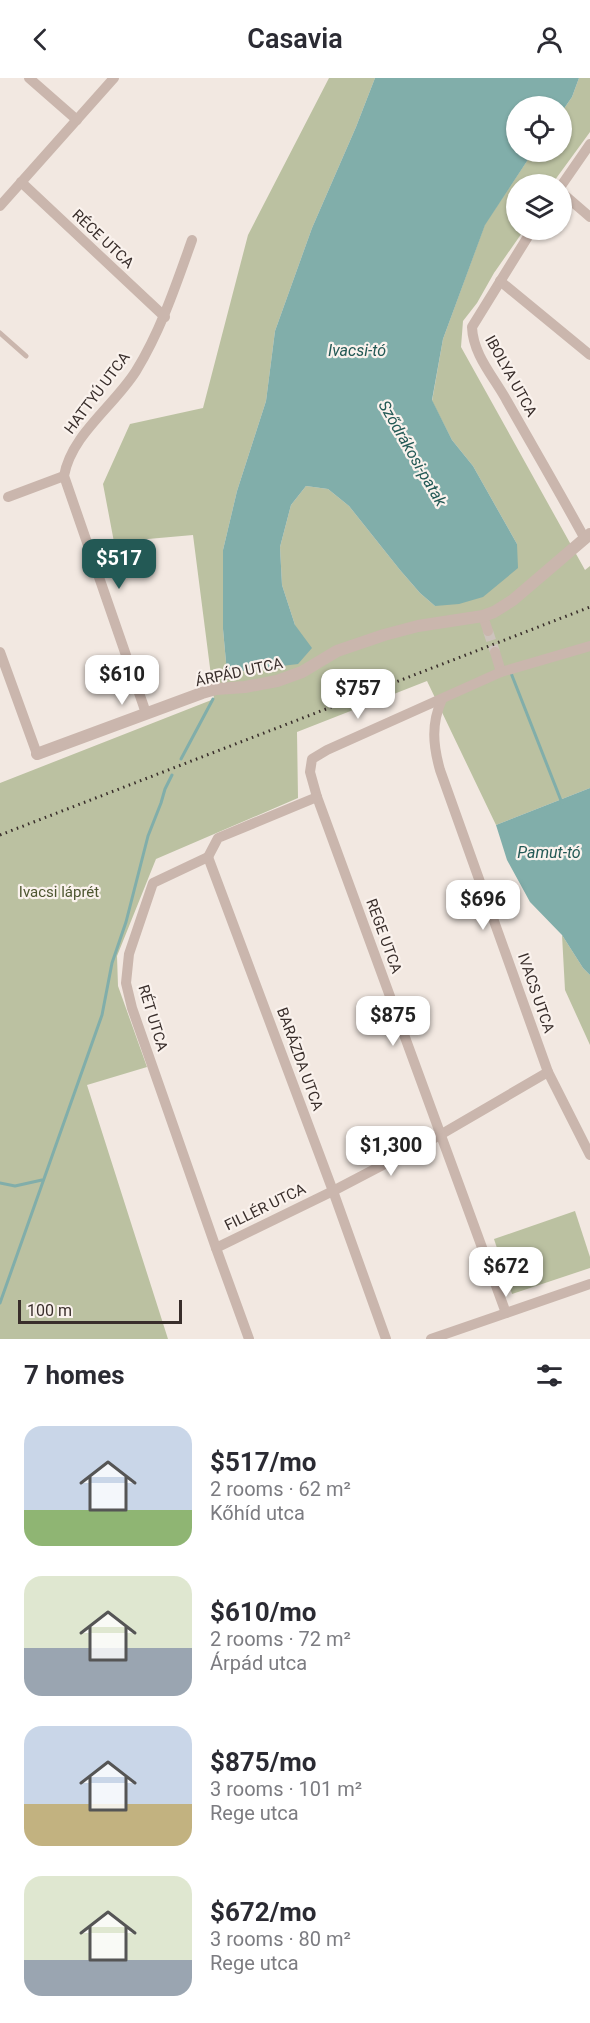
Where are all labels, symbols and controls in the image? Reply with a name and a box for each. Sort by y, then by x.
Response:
icon: back [24,23,57,56]
text: Casavia [247,23,343,55]
icon: person [533,23,566,56]
map controls [506,96,572,240]
button: locate [506,96,572,162]
button: layers [506,174,572,240]
street label: RÉCE UTCA [68,206,138,272]
street label: IBOLYA UTCA [481,332,541,420]
water label: Ivacsi-tó [328,341,386,360]
street label: HATTYÚ UTCA [60,348,134,437]
water label: Sződrákosi-patak [375,397,451,511]
pin: $517 [83,539,155,590]
text: $517 [96,546,142,570]
street label: ÁRPÁD UTCA [194,654,285,690]
pin: $610 [86,655,158,706]
text: $610 [99,662,145,686]
pin: $757 [322,669,394,720]
text: $757 [335,676,381,700]
water label: Pamut-tó [517,843,581,862]
pin: $696 [447,880,519,931]
park label: Ivacsi láprét [19,883,99,901]
text: $696 [460,887,506,911]
street label: REGE UTCA [362,896,406,976]
street label: IVACS UTCA [514,951,558,1035]
street label: RÉT UTCA [134,983,172,1053]
pin: $875 [357,996,429,1047]
text: $875 [370,1003,416,1027]
street label: BARÁZDA UTCA [273,1005,327,1113]
pin: $1,300 [342,1126,440,1177]
text: $1,300 [360,1133,422,1157]
street label: FILLÉR UTCA [221,1180,309,1234]
pin: $672 [470,1247,542,1298]
text: $672 [483,1254,529,1278]
scale bar [18,1297,182,1324]
text: 100 m [27,1301,72,1320]
icon: filters [533,1359,566,1392]
text: 7 homes [24,1360,125,1390]
text: $517/mo [210,1447,317,1477]
icon: home [72,1450,144,1522]
text: 2 rooms · 62 m² [210,1477,351,1501]
text: Kőhíd utca [210,1501,305,1525]
text: $610/mo [210,1597,317,1627]
icon: home [72,1600,144,1672]
text: 2 rooms · 72 m² [210,1627,351,1651]
text: Árpád utca [210,1651,307,1675]
text: $875/mo [210,1747,317,1777]
icon: home [72,1750,144,1822]
text: 3 rooms · 101 m² [210,1777,362,1801]
text: Rege utca [210,1801,299,1825]
text: $672/mo [210,1897,317,1927]
icon: home [72,1900,144,1972]
text: 3 rooms · 80 m² [210,1927,351,1951]
text: Rege utca [210,1951,299,1975]

